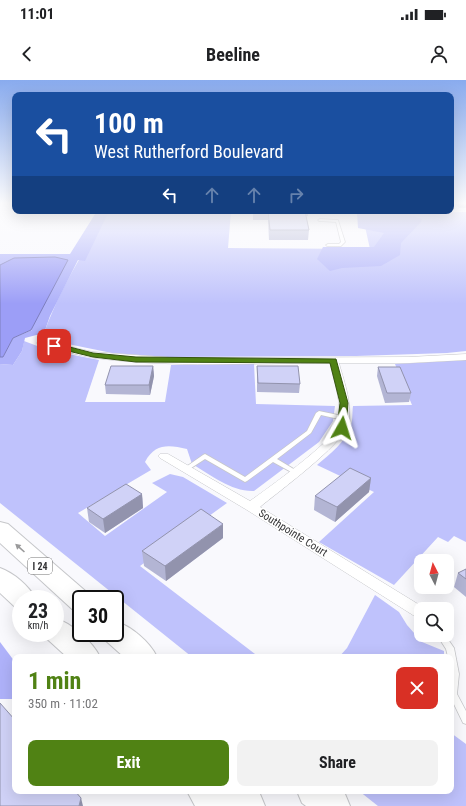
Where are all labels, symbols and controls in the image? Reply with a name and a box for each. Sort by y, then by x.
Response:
text: 11:01 [20,5,54,23]
icon: back [16,43,38,65]
icon: person [428,43,450,65]
text: Beeline [206,44,260,65]
text: 100 m [94,107,164,140]
icon: left [28,108,80,160]
text: West Rutherford Boulevard [94,141,283,162]
icon: left [159,184,181,206]
icon: ahead [201,184,223,206]
icon: ahead [243,184,265,206]
icon: right [285,184,307,206]
pin [37,329,71,363]
icon: arrive [43,335,65,357]
position arrow [321,407,363,449]
street label: Southpointe Court [256,507,330,559]
one-way arrow [16,544,25,553]
north arrow [414,554,454,594]
map controls [414,554,454,642]
road number: I 24 [28,558,52,574]
speed limit sign: 30 [72,590,124,642]
text: 23 [28,599,48,623]
button: search [414,602,454,642]
text: km/h [28,620,48,631]
text: 1 min [28,667,81,695]
button: close [396,667,438,709]
text: 350 m · 11:02 [28,696,98,711]
button: Exit [28,740,229,786]
button: Share [237,740,438,786]

